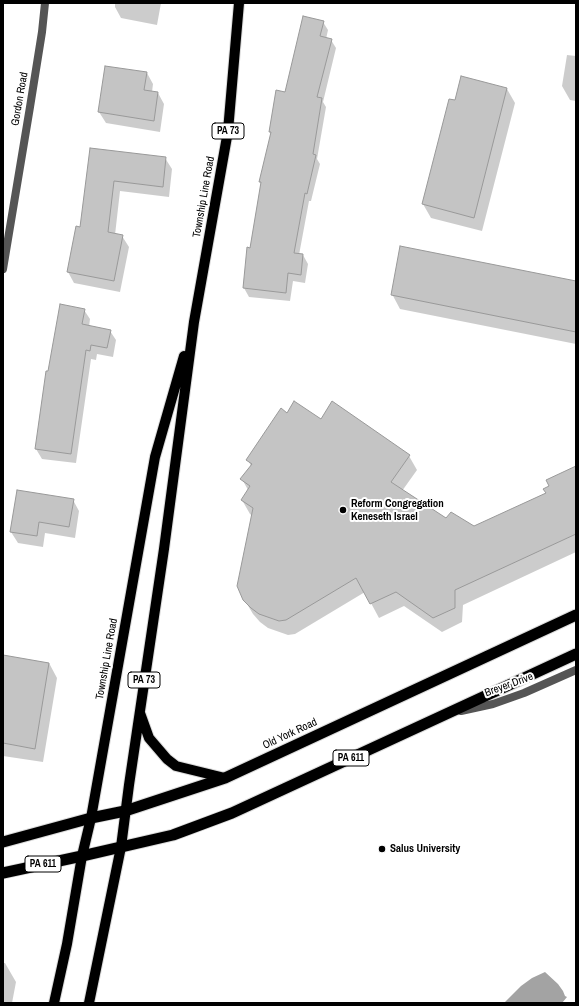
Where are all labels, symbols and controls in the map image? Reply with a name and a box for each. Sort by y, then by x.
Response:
street label: Gordon Road [9,71,31,127]
road number: PA 73 [212,123,244,139]
street label: Township Line Road [190,155,218,239]
place label: Reform Congregation Keneseth Israel [351,497,444,523]
marker: Reform Congregation Keneseth Israel [338,505,348,515]
street label: Township Line Road [93,617,121,701]
street label: Breyer Drive [483,670,535,700]
road number: PA 73 [128,672,160,688]
street label: Old York Road [261,716,319,752]
road number: PA 611 [333,750,369,766]
place label: Salus University [390,842,460,856]
marker: Salus University [377,844,387,854]
road number: PA 611 [25,856,61,872]

